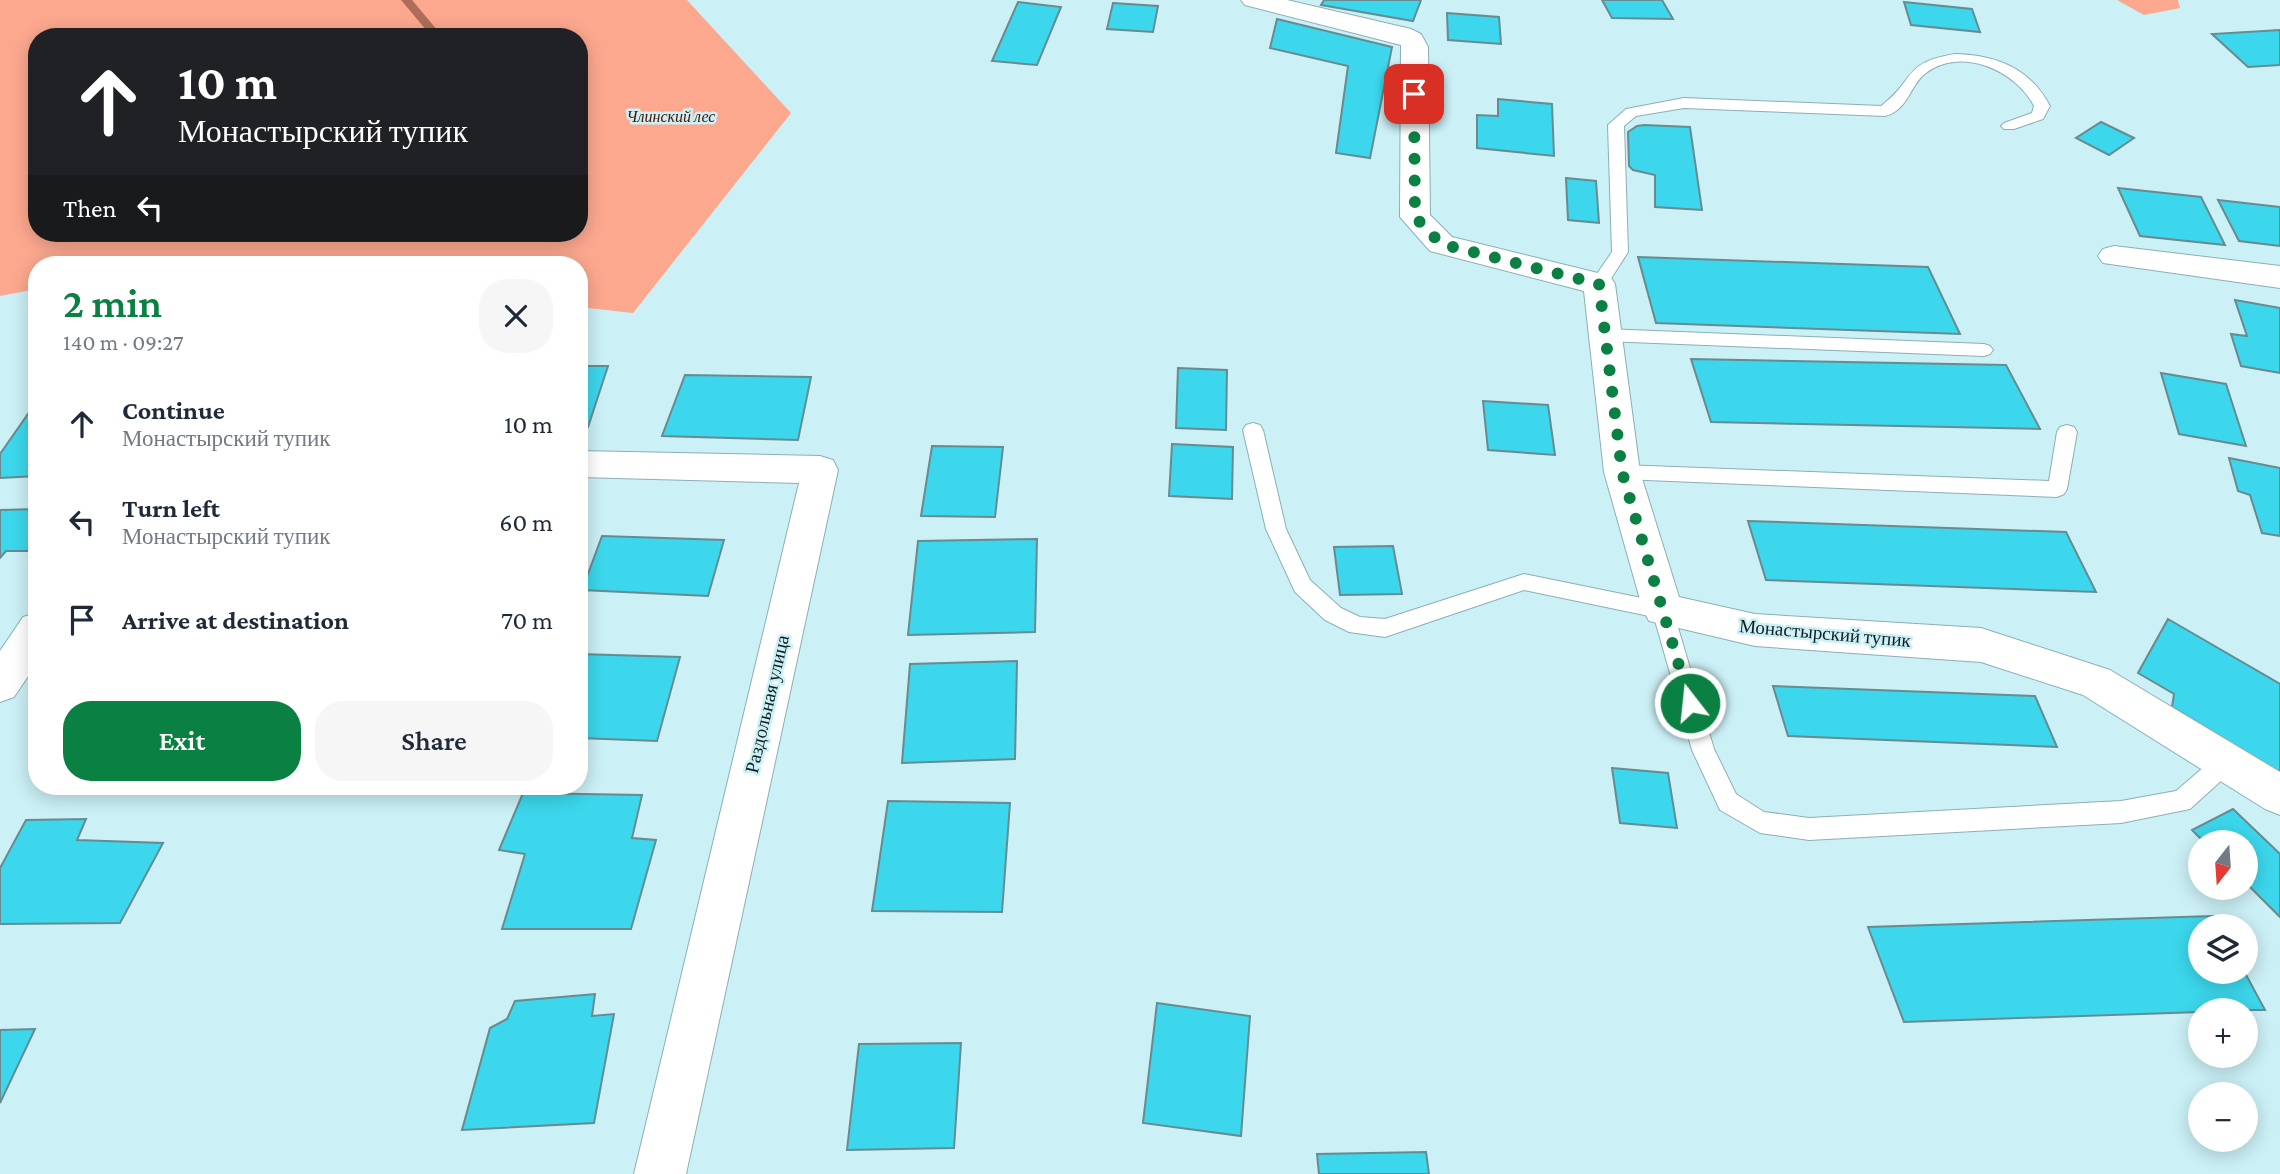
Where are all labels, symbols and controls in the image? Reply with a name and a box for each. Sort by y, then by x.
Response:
text: 10 m [178,55,277,110]
icon: ahead [63,56,154,147]
pin [1384,64,1444,124]
icon: arrive [1395,75,1433,113]
park label: Члинский лес [627,108,715,125]
text: Монастырский тупик [178,113,468,149]
icon: left [131,189,169,227]
text: Then [63,194,117,223]
text: 2 min [63,279,162,326]
button: close [479,279,553,353]
text: 140 m · 09:27 [63,329,184,355]
text: Continue [122,396,225,425]
icon: ahead [63,405,101,443]
text: 10 m [504,410,553,439]
text: Монастырский тупик [122,425,330,451]
text: Turn left [122,494,220,523]
icon: left [63,503,101,541]
text: 60 m [499,508,553,537]
text: Монастырский тупик [122,523,330,549]
icon: arrive [63,601,101,639]
text: Arrive at destination [122,606,349,635]
text: 70 m [501,606,553,635]
street label: Монастырский тупик [1738,615,1912,651]
street label: Раздольная улица [741,632,793,775]
position arrow [1653,666,1727,740]
button: Exit [63,701,301,781]
button: Share [315,701,553,781]
north arrow [2188,830,2258,900]
map controls [2188,830,2258,1152]
button: layers [2188,914,2258,984]
button: + [2188,998,2258,1068]
button: − [2188,1082,2258,1152]

